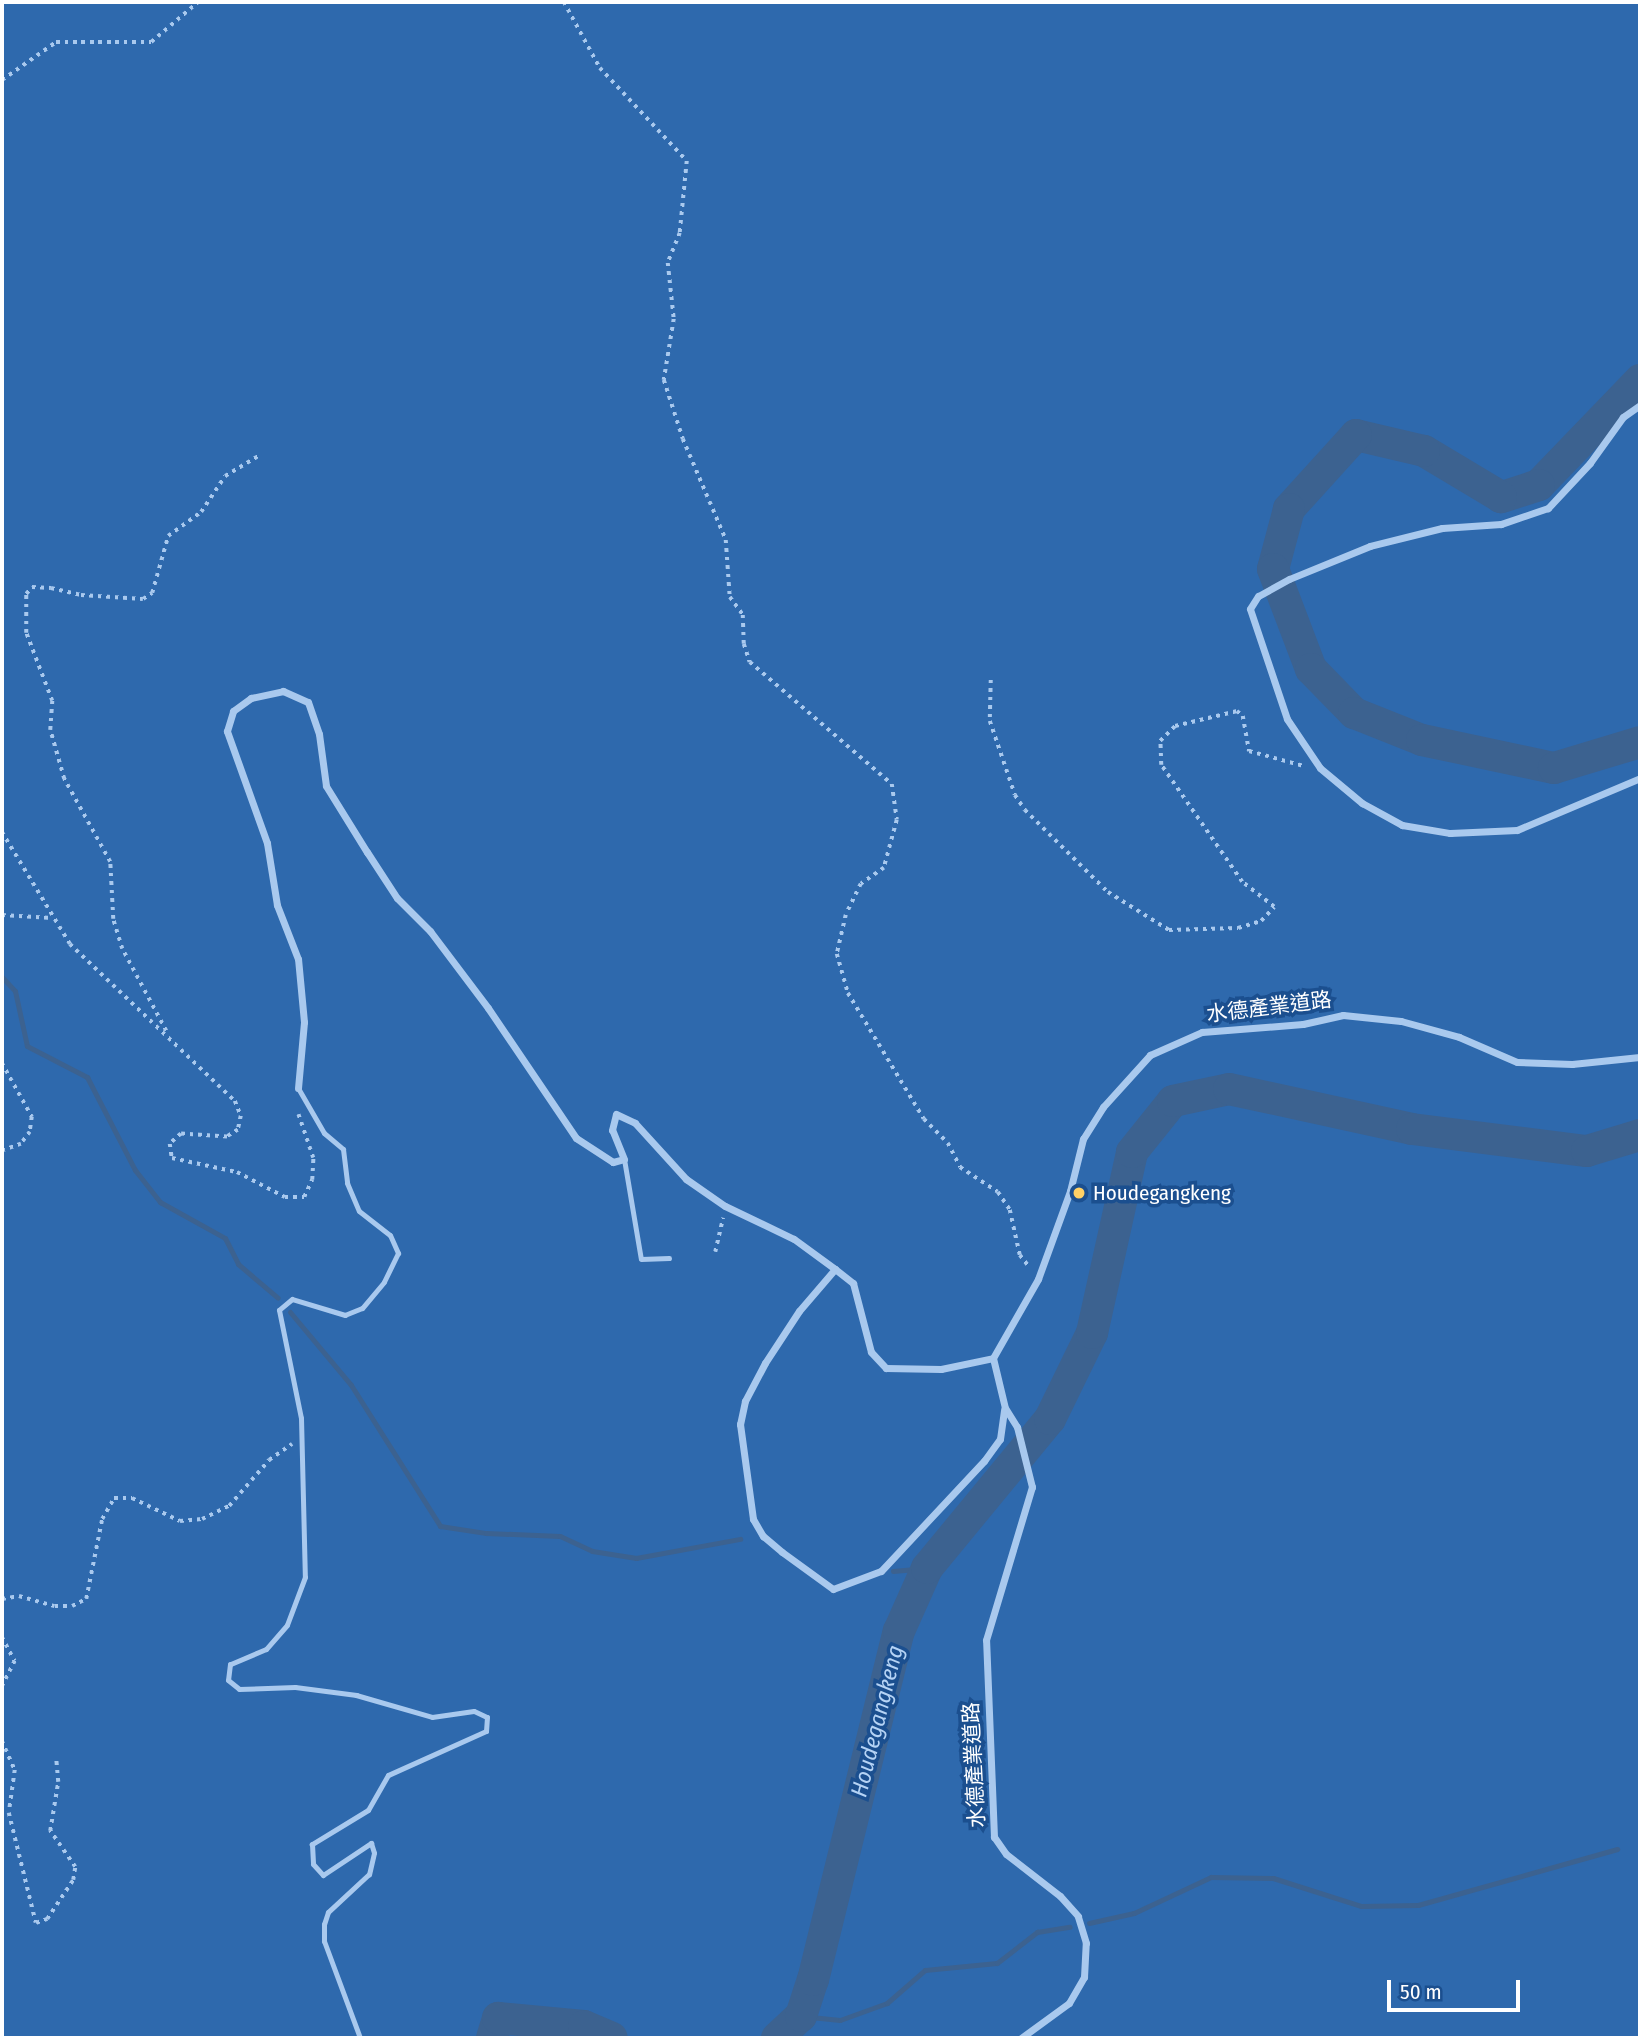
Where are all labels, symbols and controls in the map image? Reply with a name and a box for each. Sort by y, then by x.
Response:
street label: 水德產業道路 [1205,987,1333,1027]
place label: Houdegangkeng [1093,1180,1231,1206]
marker: Houdegangkeng [1071,1185,1087,1201]
water label: Houdegangkeng [845,1642,909,1800]
street label: 水德產業道路 [958,1701,990,1829]
scale bar [1390,1966,1523,2010]
text: 50 m [1400,1979,1442,2005]

